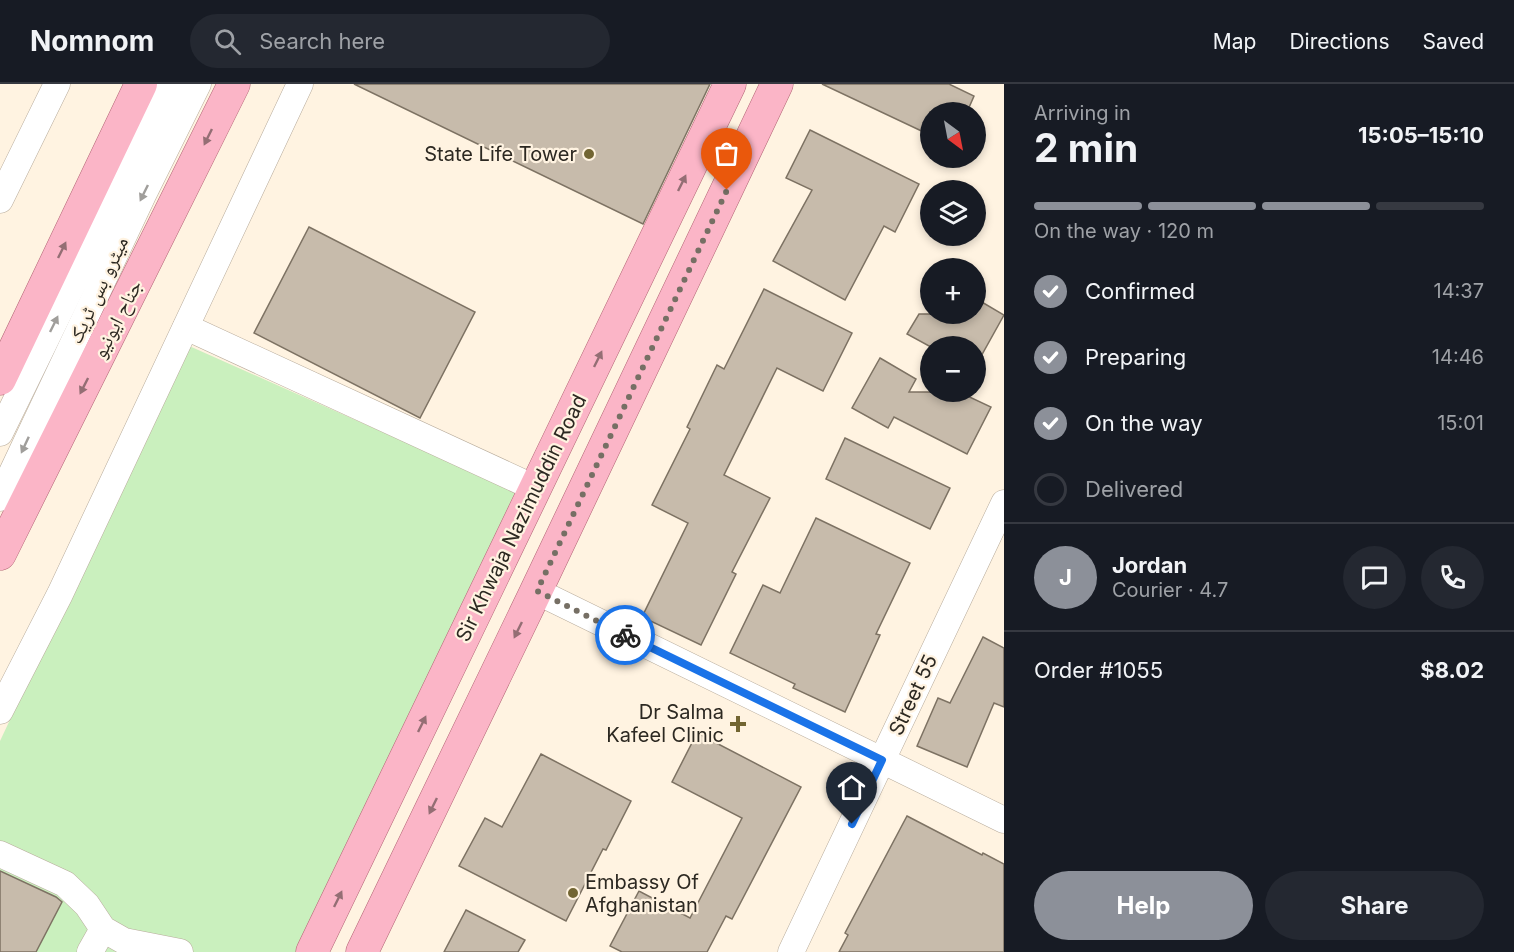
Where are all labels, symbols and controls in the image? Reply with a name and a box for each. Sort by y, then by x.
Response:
search box [190,14,610,68]
text: Nomnom [30,24,154,58]
icon: search [211,25,244,58]
text: Search here [259,28,385,54]
text: Map [1213,29,1256,54]
text: Directions [1289,29,1390,54]
text: Saved [1423,29,1484,54]
text: Arriving in [1034,101,1131,125]
north arrow [920,102,986,168]
map controls [920,102,986,402]
text: 15:05–15:10 [1358,122,1484,148]
text: 2 min [1034,124,1138,171]
one-way arrow [204,128,213,145]
pin [701,128,752,190]
icon: bag [710,137,743,170]
place label: State Life Tower [424,142,577,166]
marker: State Life Tower [582,147,596,161]
one-way arrow [678,174,687,191]
button: layers [920,180,986,246]
one-way arrow [140,184,149,201]
text: On the way · 120 m [1034,219,1214,243]
street label: میٹرو بس ٹریک [63,233,133,347]
one-way arrow [57,242,66,259]
button: + [920,258,986,324]
street label: جناح ایونیو [87,275,148,363]
icon: check [1034,275,1067,308]
text: Confirmed [1085,278,1195,304]
text: 14:37 [1434,279,1484,303]
one-way arrow [49,315,58,332]
button: − [920,336,986,402]
icon: check [1034,341,1067,374]
text: Preparing [1085,344,1186,370]
text: 14:46 [1432,345,1484,369]
one-way arrow [593,350,602,367]
one-way arrow [79,378,88,395]
street label: Sir Khwaja Nazimuddin Road [451,391,591,645]
icon: check [1034,407,1067,440]
text: On the way [1085,410,1203,436]
text: 15:01 [1437,411,1484,435]
one-way arrow [21,437,30,454]
text: Delivered [1085,476,1183,502]
button: chat [1343,546,1406,609]
button: phone [1421,546,1484,609]
text: Jordan [1112,552,1187,578]
text: J [1059,564,1072,590]
text: Courier · 4.7 [1112,578,1228,602]
courier [595,605,655,665]
icon: bike [609,619,642,652]
one-way arrow [513,622,522,639]
street label: Street 55 [884,651,942,739]
text: Order #1055 [1034,657,1163,683]
text: $8.02 [1420,657,1484,683]
place label: Dr Salma Kafeel Clinic [606,700,724,747]
one-way arrow [418,715,427,732]
marker: Dr Salma Kafeel Clinic [729,715,747,733]
pin [826,762,877,824]
icon: home [835,771,868,804]
one-way arrow [428,797,438,814]
place label: Embassy Of Afghanistan [585,870,699,917]
button: Help [1034,871,1253,940]
button: Share [1265,871,1484,940]
marker: Embassy Of Afghanistan [566,886,580,900]
one-way arrow [333,891,342,908]

